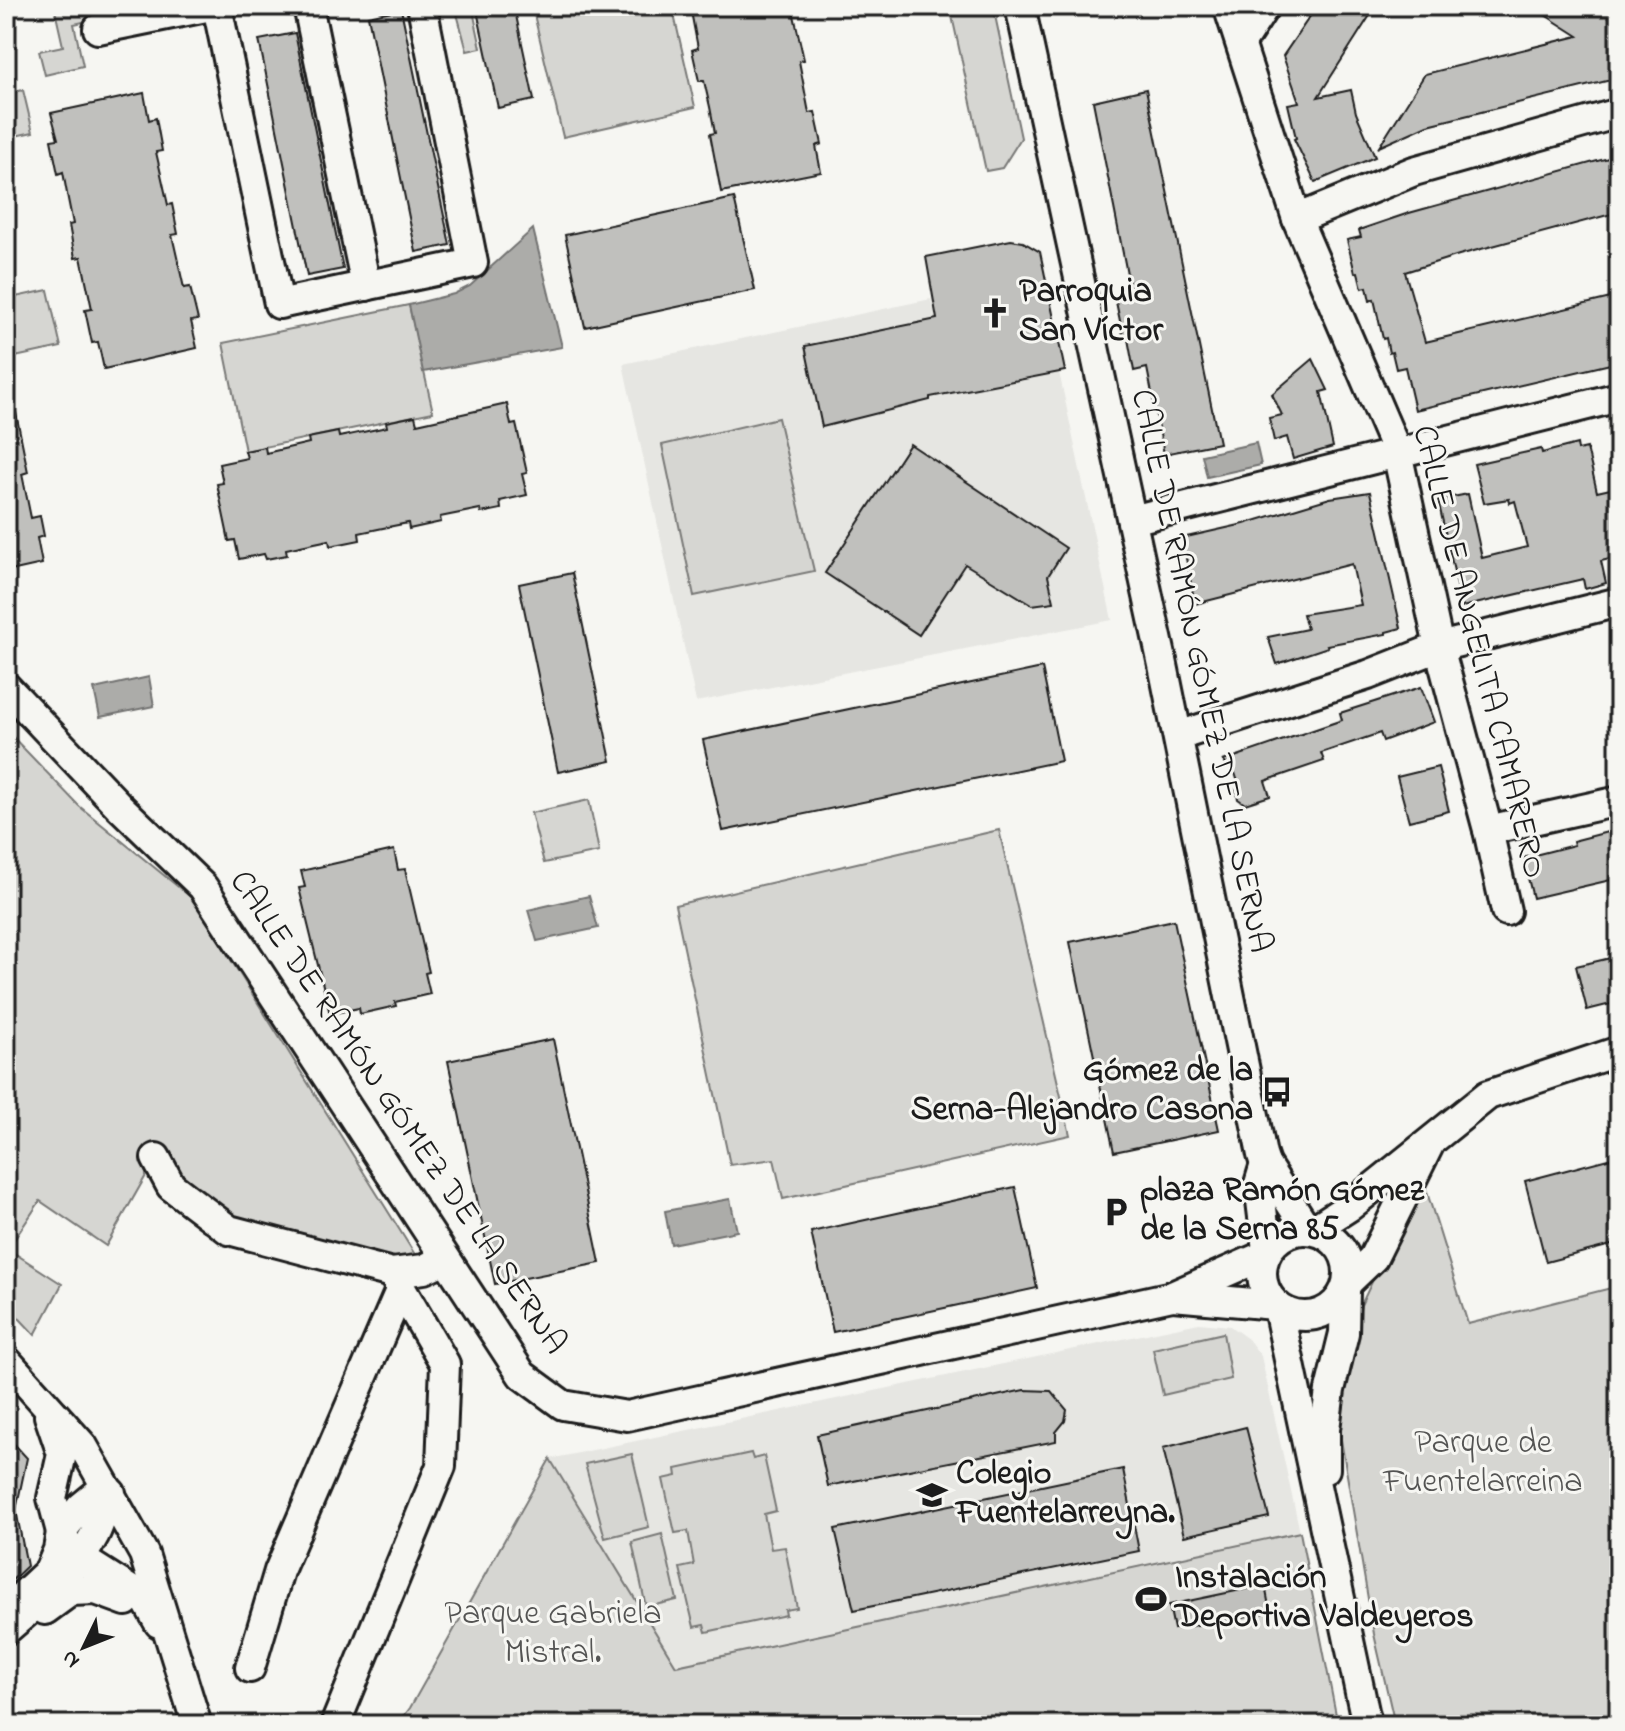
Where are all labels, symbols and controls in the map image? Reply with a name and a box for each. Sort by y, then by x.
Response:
place label: Parroquia San Víctor [1019,268,1164,357]
church icon: Parroquia San Víctor [978,296,1012,330]
street label: CALLE DE RAMÓN GÓMEZ DE LA SERNA [1116,385,1284,957]
street label: CALLE DE ANGELITA CAMARERO [1397,420,1559,884]
street label: CALLE DE RAMÓN GÓMEZ DE LA SERNA [216,861,578,1365]
place label: Gómez de la Serna-Alejandro Casona [911,1047,1253,1136]
bus stop icon: Gómez de la Serna-Alejandro Casona [1260,1075,1294,1109]
place label: plaza Ramón Gómez de la Serna 85 [1140,1167,1425,1256]
parking icon: plaza Ramón Gómez de la Serna 85 [1099,1195,1133,1229]
park label: Parque de Fuentelarreina [1382,1419,1583,1508]
place label: Colegio Fuentelarreyna. [954,1450,1175,1540]
school or university icon: Colegio Fuentelarreyna. [915,1478,949,1512]
place label: Instalación Deportiva Valdeyeros [1173,1554,1474,1644]
sports icon: Instalación Deportiva Valdeyeros [1134,1582,1168,1616]
park label: Parque Gabriela Mistral. [444,1590,662,1679]
north arrow [44,1607,124,1687]
text: N [55,1642,88,1675]

